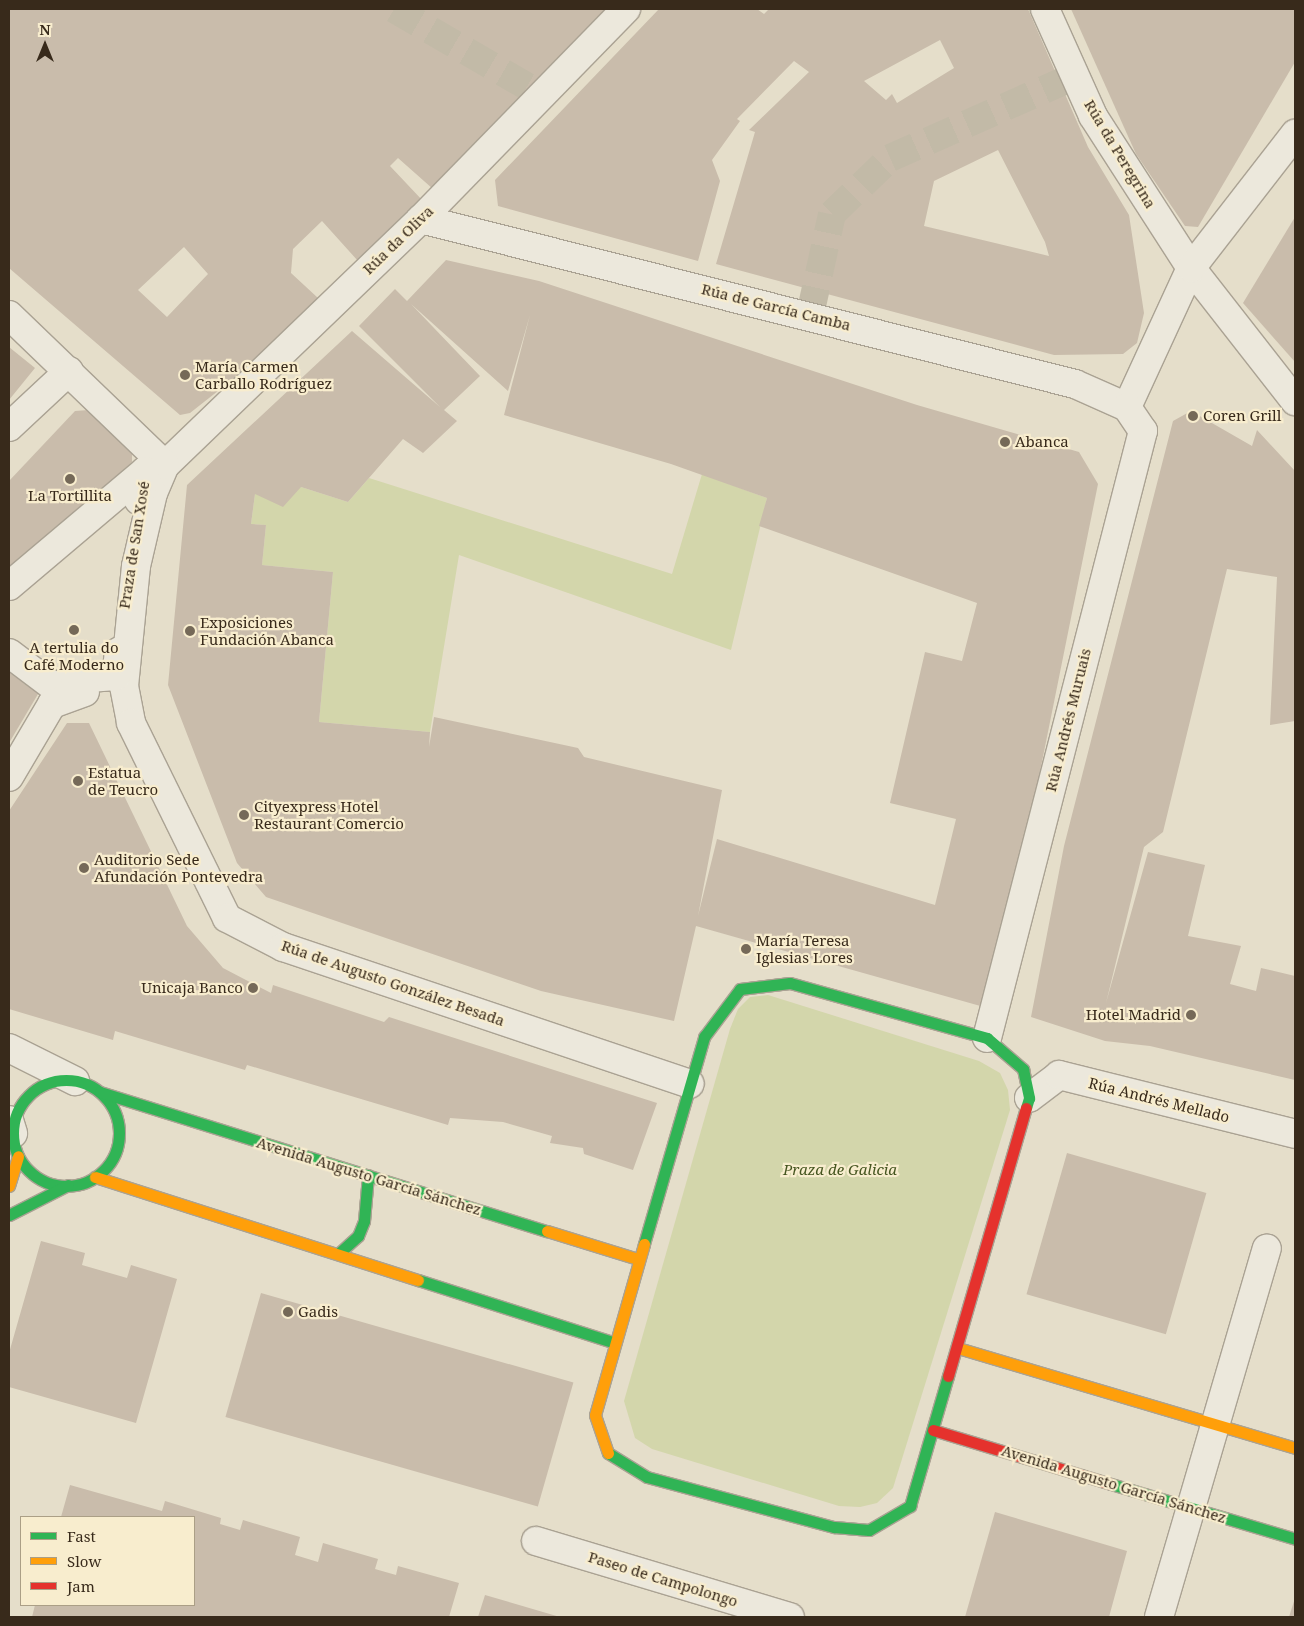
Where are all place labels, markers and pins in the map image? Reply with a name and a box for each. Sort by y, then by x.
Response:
place label: María Carmen Carballo Rodríguez [195,357,332,392]
marker: María Carmen Carballo Rodríguez [179,369,191,381]
place label: Coren Grill [1203,407,1281,425]
marker: Coren Grill [1187,410,1199,422]
place label: Abanca [1015,433,1069,451]
marker: Abanca [999,436,1011,448]
marker: La Tortillita [64,473,76,485]
place label: La Tortillita [28,487,112,505]
place label: Exposiciones Fundación Abanca [200,613,334,648]
marker: A tertulia do Café Moderno [68,624,80,636]
marker: Exposiciones Fundación Abanca [184,625,196,637]
place label: A tertulia do Café Moderno [24,638,124,673]
place label: Estatua de Teucro [88,763,158,798]
marker: Estatua de Teucro [72,775,84,787]
place label: Cityexpress Hotel Restaurant Comercio [254,797,404,832]
marker: Cityexpress Hotel Restaurant Comercio [238,809,250,821]
place label: Auditorio Sede Afundación Pontevedra [94,850,263,885]
marker: Auditorio Sede Afundación Pontevedra [78,862,90,874]
place label: María Teresa Iglesias Lores [756,931,853,966]
marker: María Teresa Iglesias Lores [740,943,752,955]
place label: Unicaja Banco [141,979,243,997]
marker: Unicaja Banco [247,982,259,994]
place label: Hotel Madrid [1086,1006,1181,1024]
marker: Hotel Madrid [1185,1009,1197,1021]
place label: Gadis [298,1303,338,1321]
marker: Gadis [282,1306,294,1318]

